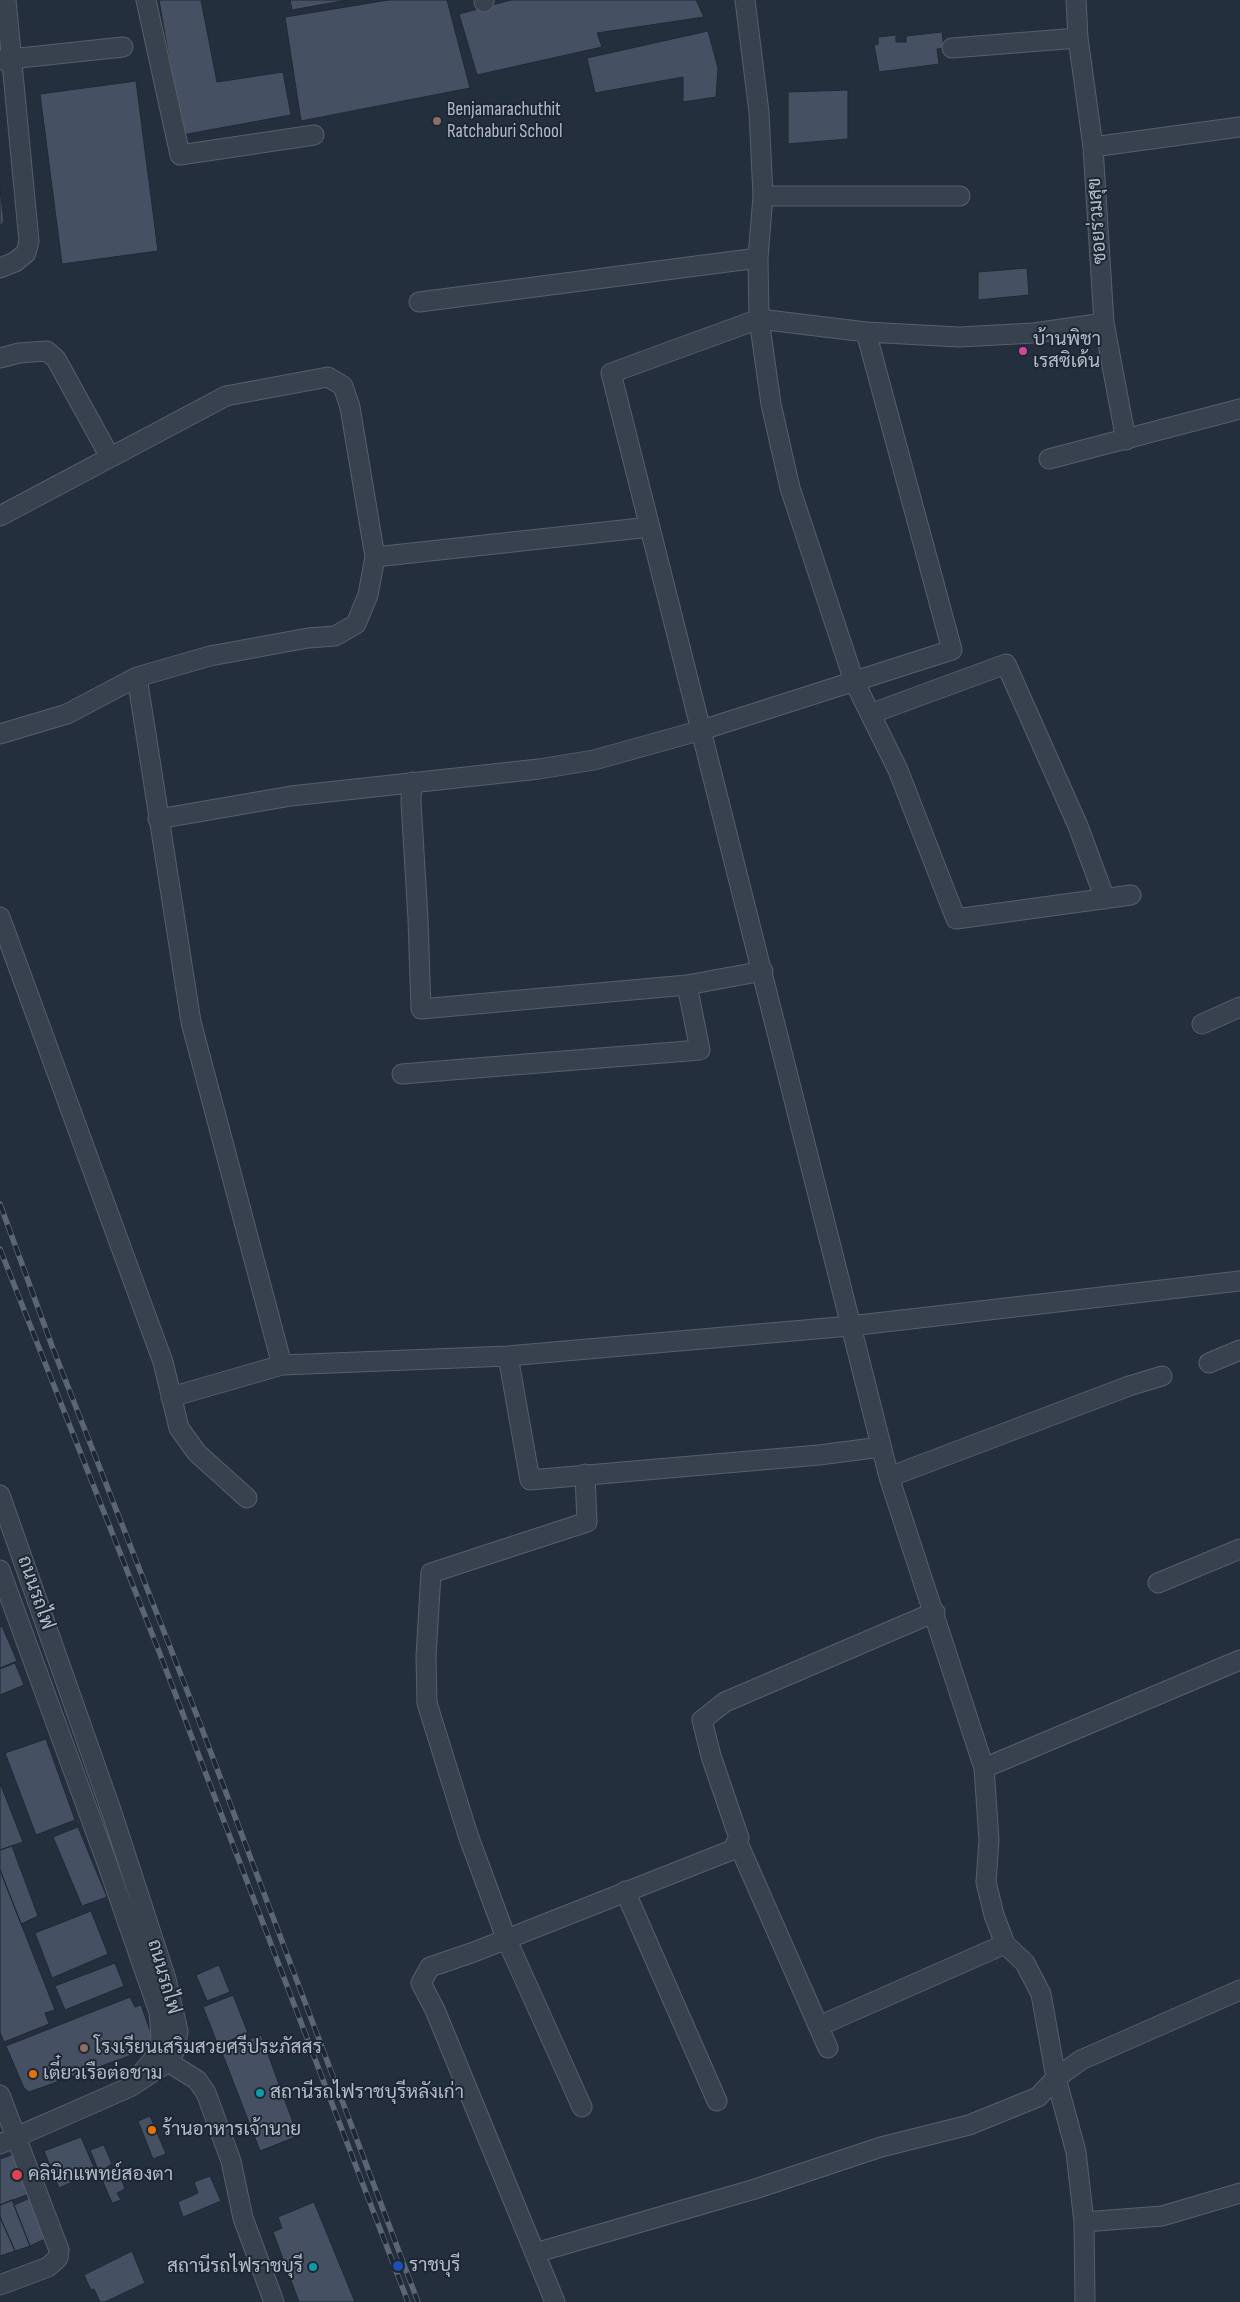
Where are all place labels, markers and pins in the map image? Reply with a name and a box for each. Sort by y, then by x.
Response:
place label: Benjamarachuthit Ratchaburi School [447,99,563,143]
marker: Benjamarachuthit Ratchaburi School [431,115,443,127]
place label: บ้านพิชา เรสซิเด้น [1033,329,1101,373]
marker: บ้านพิชา เรสซิเด้น [1017,345,1029,357]
place label: โรงเรียนเสริมสวยศรีประภัสสร [94,2037,322,2059]
marker: โรงเรียนเสริมสวยศรีประภัสสร [78,2042,90,2054]
place label: เตี๋ยวเรือต่อชาม [43,2063,162,2085]
marker: เตี๋ยวเรือต่อชาม [27,2068,39,2080]
place label: สถานีรถไฟราชบุรีหลังเก่า [270,2082,464,2104]
marker: สถานีรถไฟราชบุรีหลังเก่า [254,2087,266,2099]
place label: ร้านอาหารเจ้านาย [162,2119,301,2141]
marker: ร้านอาหารเจ้านาย [146,2124,158,2136]
place label: คลินิกแพทย์สองตา [28,2164,173,2186]
marker: คลินิกแพทย์สองตา [10,2168,24,2182]
place label: ราชบุรี [409,2255,460,2277]
place label: สถานีรถไฟราชบุรี [167,2256,303,2278]
marker: ราชบุรี [391,2259,405,2273]
marker: สถานีรถไฟราชบุรี [307,2261,319,2273]

